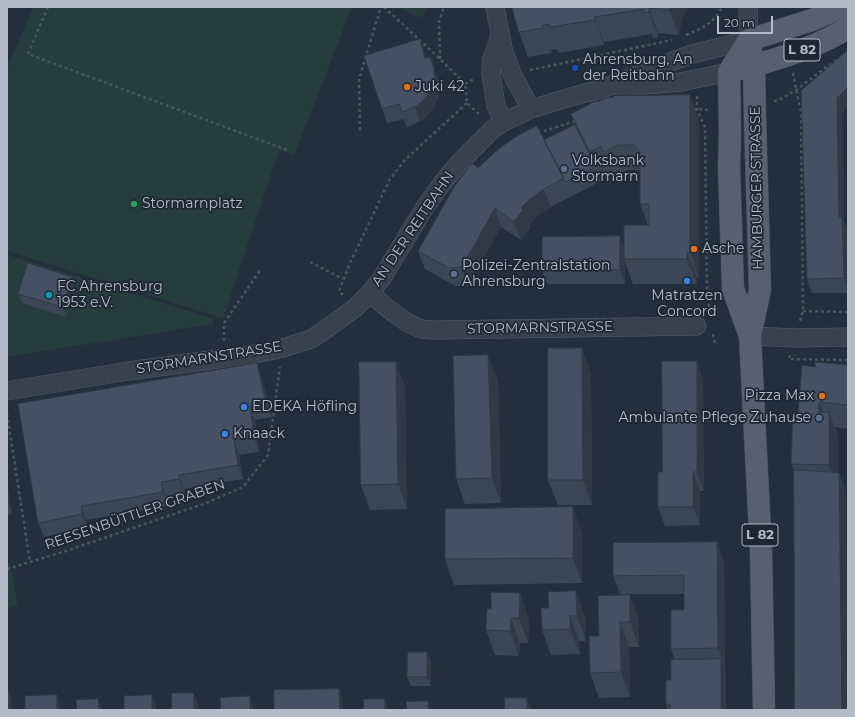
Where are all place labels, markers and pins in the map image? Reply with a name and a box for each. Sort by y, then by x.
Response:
place label: Ahrensburg, An der Reitbahn [583,52,693,84]
marker: Ahrensburg, An der Reitbahn [570,63,580,73]
place label: Juki 42 [415,79,464,95]
marker: Juki 42 [402,82,412,92]
place label: Volksbank Stormarn [572,153,644,186]
marker: Volksbank Stormarn [559,164,569,174]
place label: Stormarnplatz [142,196,243,212]
marker: Stormarnplatz [129,199,139,209]
place label: Asche [702,241,744,257]
marker: Asche [689,244,699,254]
place label: Polizei-Zentralstation Ahrensburg [462,258,611,290]
marker: Polizei-Zentralstation Ahrensburg [449,269,459,279]
marker: Matratzen Concord [682,276,692,286]
place label: FC Ahrensburg 1953 e.V. [57,279,163,312]
place label: Matratzen Concord [651,288,723,320]
marker: FC Ahrensburg 1953 e.V. [44,290,54,300]
place label: Pizza Max [745,388,814,404]
marker: Pizza Max [817,391,827,401]
place label: EDEKA Höfling [252,399,357,415]
marker: EDEKA Höfling [239,402,249,412]
place label: Ambulante Pflege Zuhause [619,410,811,426]
marker: Ambulante Pflege Zuhause [814,413,824,423]
place label: Knaack [233,426,285,442]
marker: Knaack [220,429,230,439]

